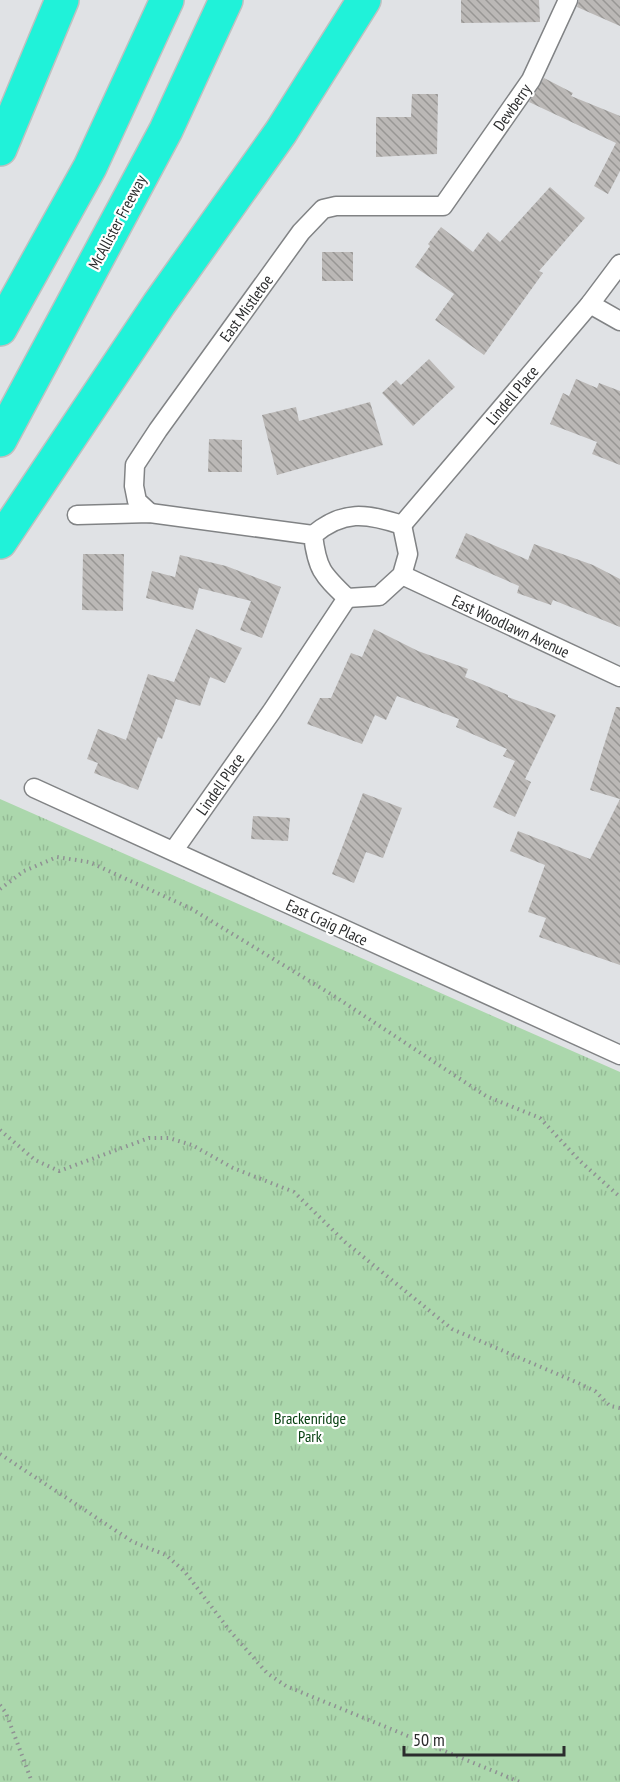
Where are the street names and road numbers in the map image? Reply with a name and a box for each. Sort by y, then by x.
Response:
street label: Dewberry [489,80,535,134]
street label: McAllister Freeway [84,171,150,273]
street label: East Mistletoe [215,271,277,345]
street label: Lindell Place [482,361,542,429]
street label: East Woodlawn Avenue [449,590,573,662]
street label: Lindell Place [191,749,249,819]
street label: East Craig Place [283,894,371,950]

